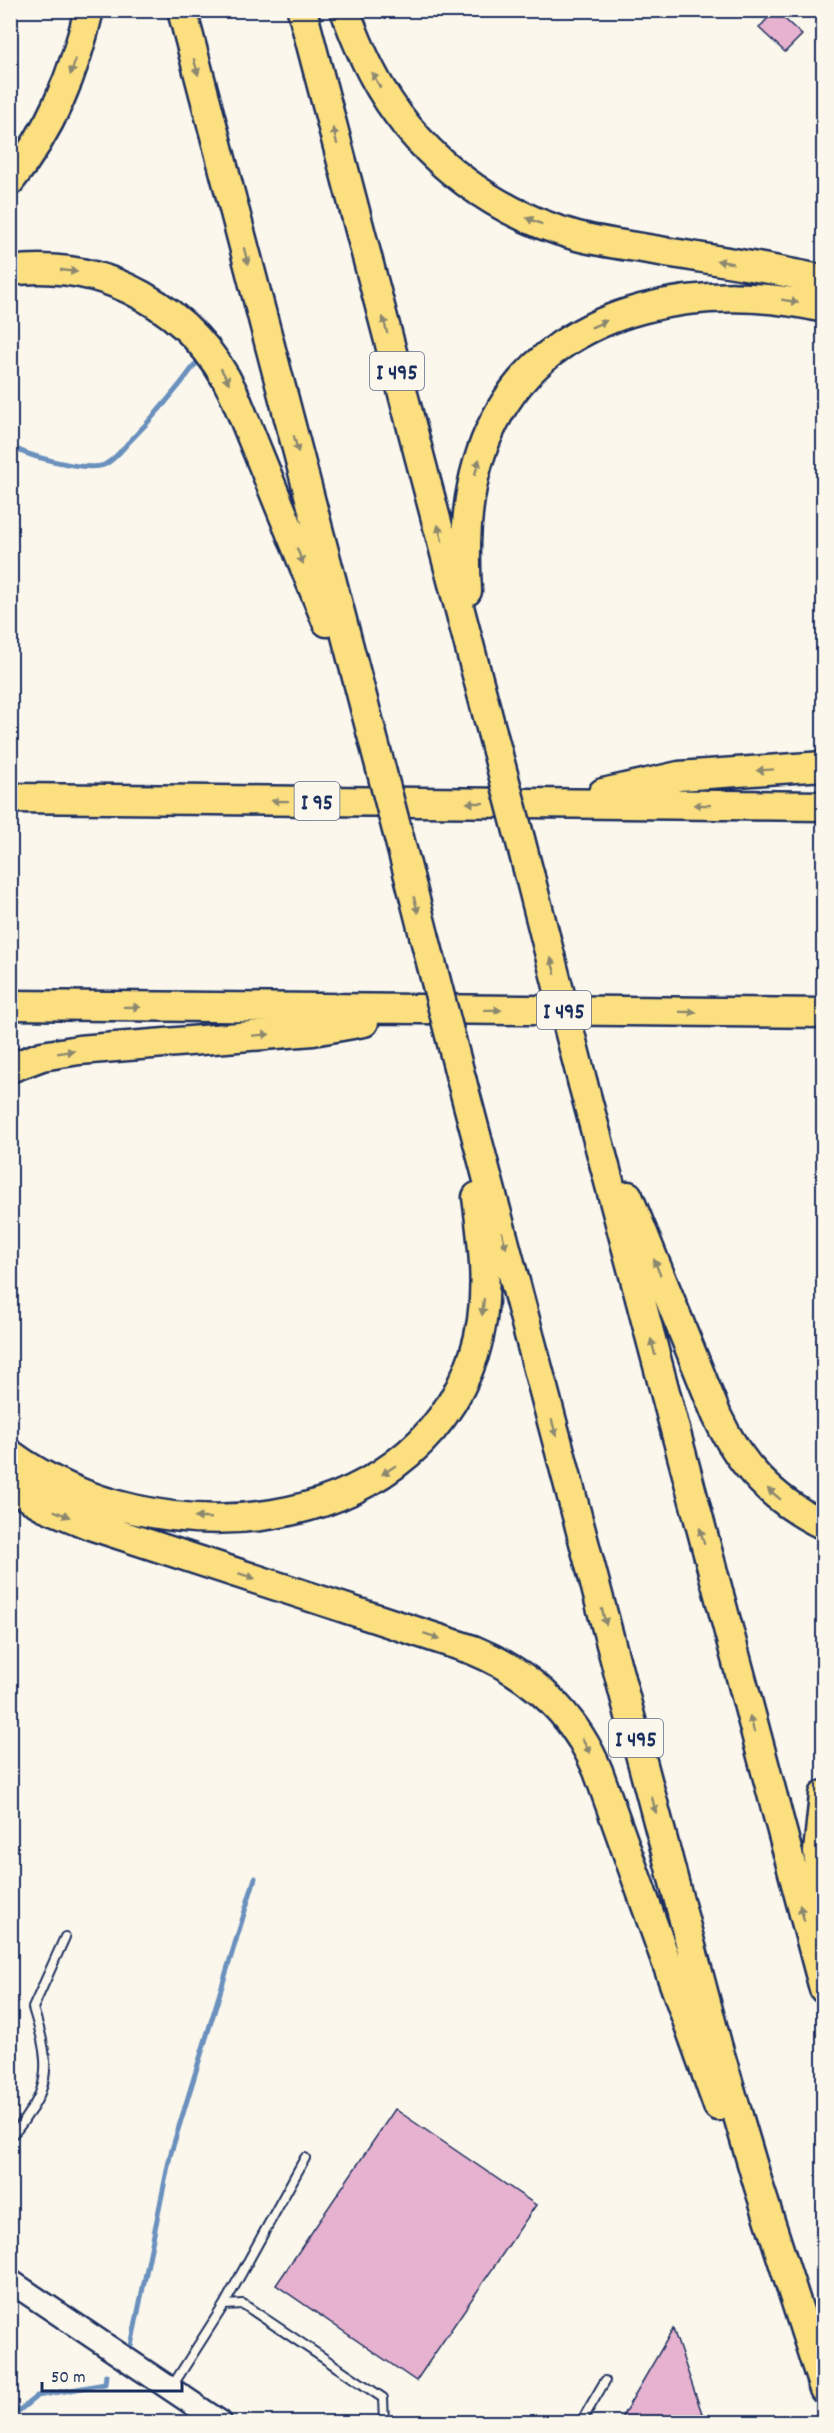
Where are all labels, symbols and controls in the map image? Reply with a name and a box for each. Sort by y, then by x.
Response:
one-way arrow [68,58,78,76]
one-way arrow [192,58,202,76]
one-way arrow [371,72,381,89]
one-way arrow [330,127,339,145]
one-way arrow [525,216,543,226]
one-way arrow [242,247,251,265]
one-way arrow [715,258,734,267]
one-way arrow [59,267,78,276]
one-way arrow [781,297,800,306]
one-way arrow [379,315,389,334]
one-way arrow [591,320,608,329]
road number: I 495 [370,352,424,390]
one-way arrow [220,368,230,385]
one-way arrow [291,435,301,453]
one-way arrow [473,458,482,476]
one-way arrow [434,524,444,543]
one-way arrow [296,547,305,565]
one-way arrow [756,766,775,775]
road number: I 95 [294,782,340,820]
one-way arrow [271,796,290,806]
one-way arrow [466,798,485,808]
one-way arrow [693,800,712,810]
one-way arrow [412,896,422,914]
one-way arrow [547,957,557,975]
road number: I 495 [537,991,591,1029]
one-way arrow [122,1002,141,1012]
one-way arrow [483,1005,502,1015]
one-way arrow [678,1007,697,1017]
one-way arrow [251,1030,270,1040]
one-way arrow [57,1047,76,1056]
one-way arrow [500,1231,510,1249]
one-way arrow [652,1258,662,1276]
one-way arrow [478,1297,488,1316]
one-way arrow [647,1338,657,1356]
one-way arrow [550,1420,559,1438]
one-way arrow [381,1464,397,1476]
one-way arrow [767,1488,782,1501]
one-way arrow [53,1510,71,1519]
one-way arrow [193,1514,212,1523]
one-way arrow [697,1527,707,1545]
one-way arrow [238,1572,256,1581]
one-way arrow [600,1608,609,1626]
one-way arrow [423,1632,441,1642]
one-way arrow [747,1715,756,1733]
road number: I 495 [609,1719,663,1757]
one-way arrow [581,1738,591,1755]
one-way arrow [650,1797,659,1815]
one-way arrow [797,1904,806,1922]
scale bar [42,2355,182,2393]
text: 50 m [51,2366,86,2391]

